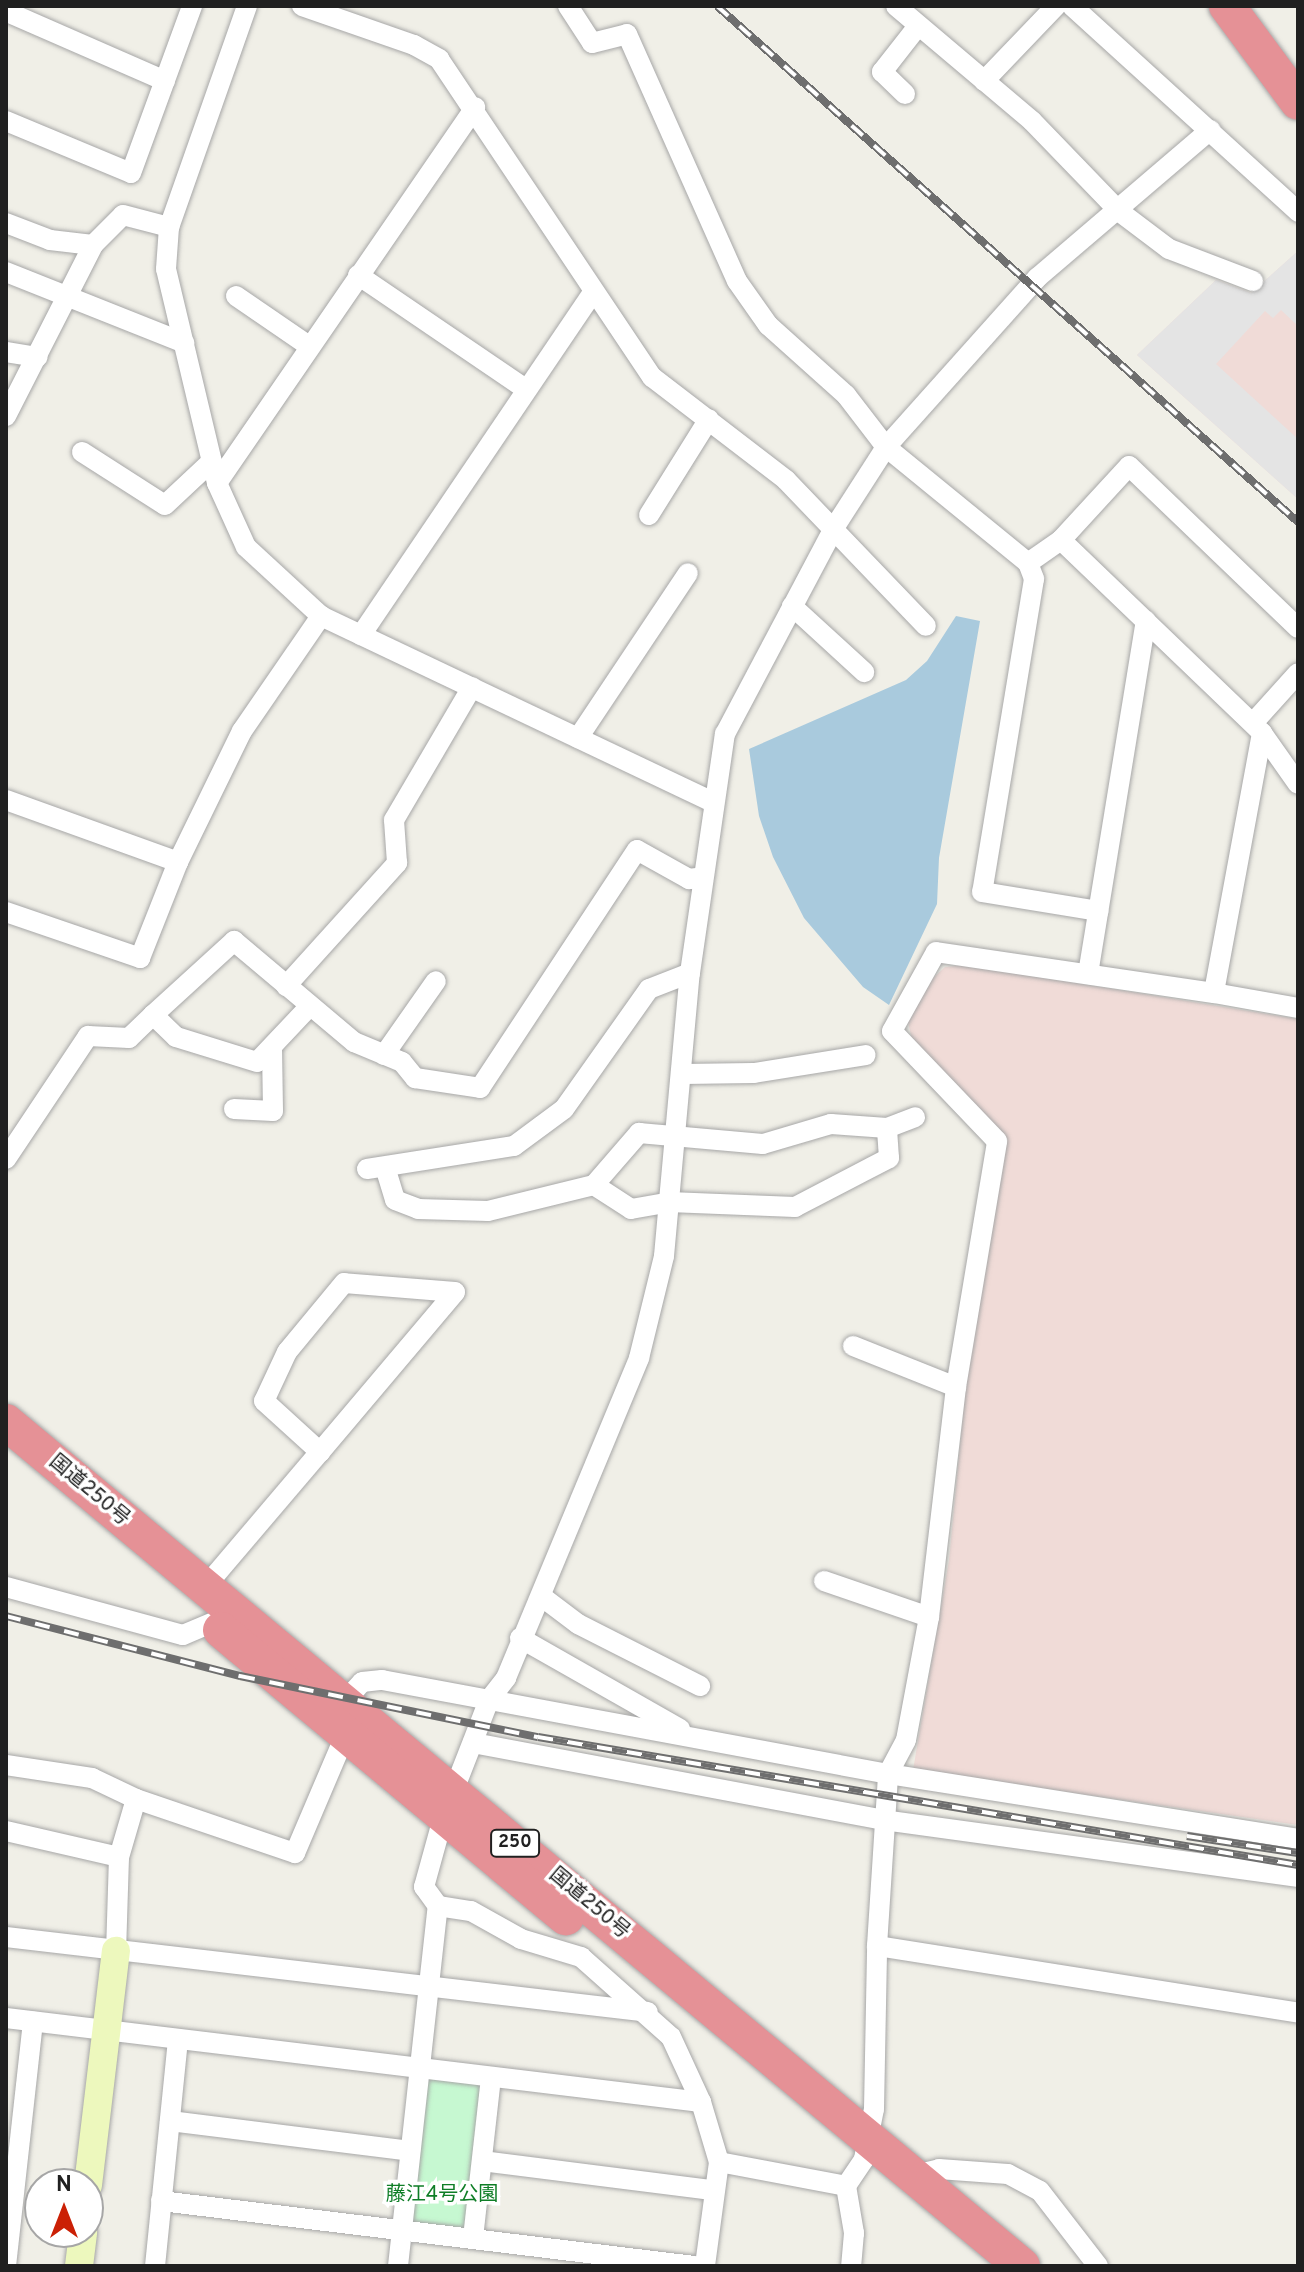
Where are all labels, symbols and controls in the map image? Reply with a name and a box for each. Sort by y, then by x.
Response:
street label: 国道250号 [44,1450,134,1532]
road number: 250 [489,1829,541,1857]
street label: 国道250号 [544,1863,634,1945]
north arrow [24,2168,104,2248]
text: N [56,2172,72,2199]
park label: 藤江4号公園 [386,2183,498,2207]

